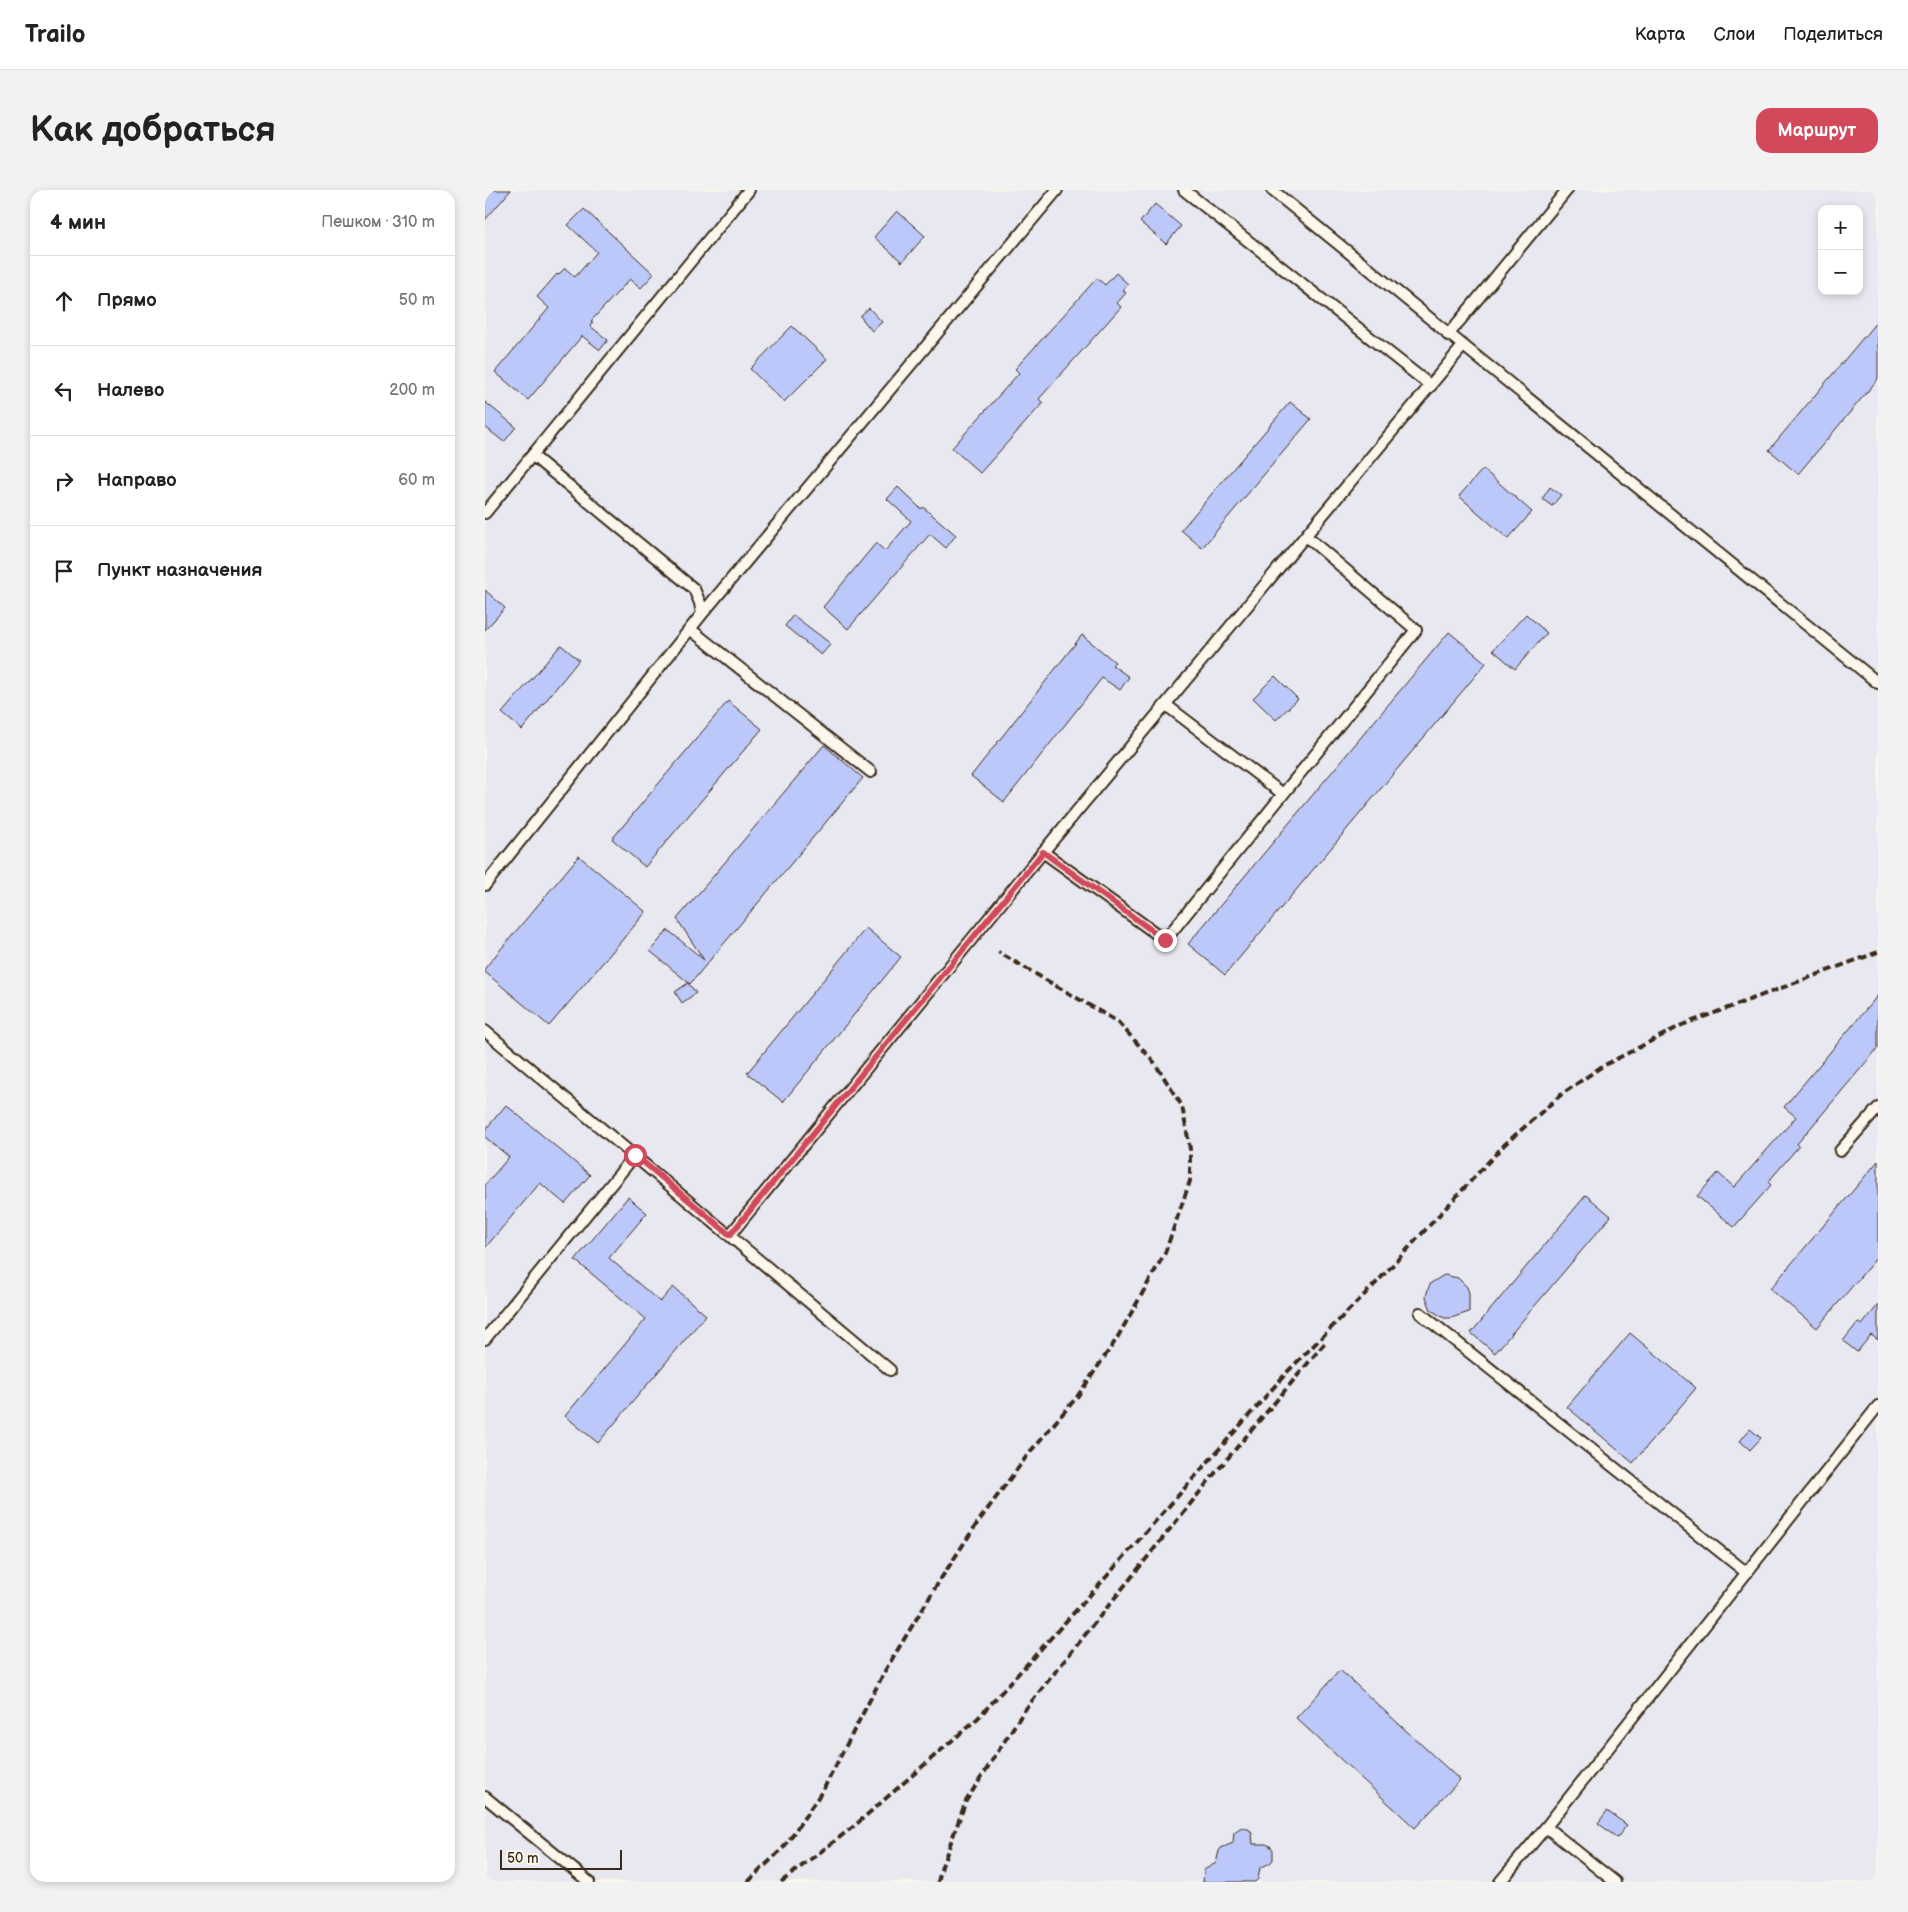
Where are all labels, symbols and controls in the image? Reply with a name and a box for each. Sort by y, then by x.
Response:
text: Trailo [25,20,85,49]
text: Карта [1635,24,1685,45]
text: Слои [1713,24,1755,45]
text: Поделиться [1783,24,1883,45]
button: Маршрут [1756,108,1878,153]
text: Как добраться [30,109,276,152]
map controls [1818,205,1863,295]
button: + [1818,205,1863,250]
text: 4 мин [50,210,106,235]
text: Пешком · 310 m [321,213,435,232]
button: − [1818,250,1863,295]
icon: ahead [50,287,78,315]
text: Прямо [97,289,157,312]
text: 50 m [399,291,435,310]
icon: left [50,377,78,405]
text: Налево [97,379,164,402]
text: 200 m [389,381,435,400]
icon: right [50,467,78,495]
text: Направо [97,469,177,492]
text: 60 m [398,471,435,490]
icon: arrive [50,557,78,585]
text: Пункт назначения [97,559,262,582]
route end [1154,929,1177,952]
route start [624,1144,647,1167]
scale bar [500,1847,623,1870]
text: 50 m [507,1850,539,1867]

